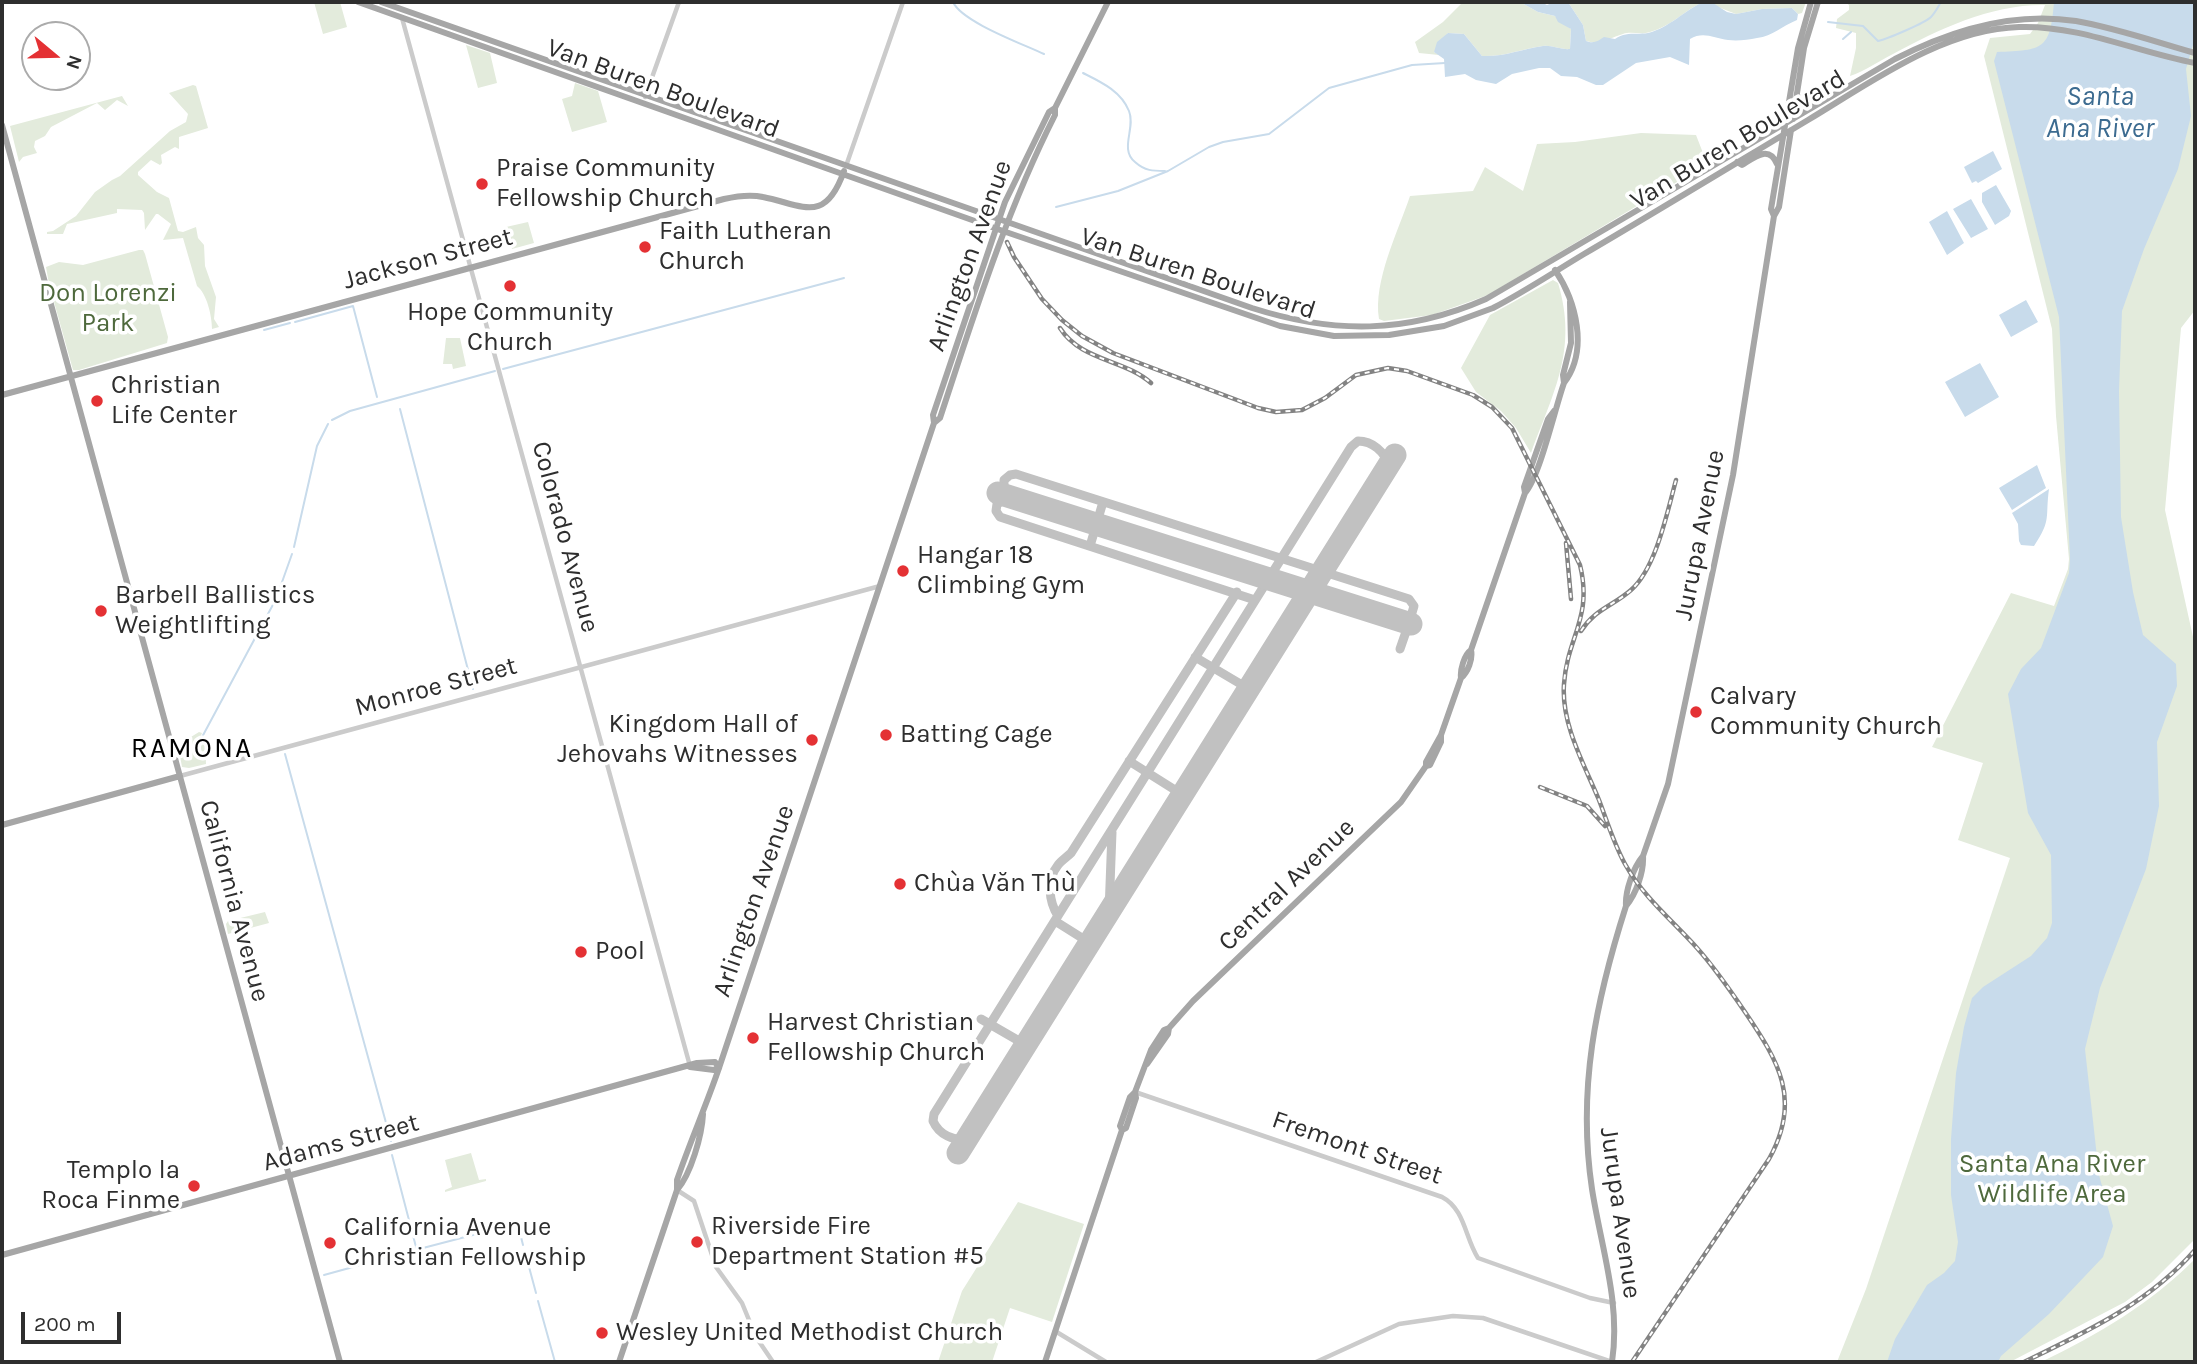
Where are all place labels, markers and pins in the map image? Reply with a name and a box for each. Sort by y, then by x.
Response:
place label: Praise Community Fellowship Church [496,153,715,214]
marker: Praise Community Fellowship Church [474,176,490,192]
place label: Faith Lutheran Church [659,216,832,278]
marker: Faith Lutheran Church [637,239,653,255]
marker: Hope Community Church [502,278,518,294]
place label: Hope Community Church [407,297,613,358]
place label: Christian Life Center [111,370,237,432]
marker: Christian Life Center [89,393,105,409]
place label: Hangar 18 Climbing Gym [917,540,1085,602]
marker: Hangar 18 Climbing Gym [895,563,911,579]
place label: Barbell Ballistics Weightlifting [115,580,315,642]
marker: Barbell Ballistics Weightlifting [93,603,109,619]
place label: Calvary Community Church [1710,681,1942,742]
marker: Calvary Community Church [1688,704,1704,720]
place label: Kingdom Hall of Jehovahs Witnesses [557,709,798,770]
place label: Batting Cage [900,719,1053,751]
marker: Batting Cage [878,727,894,743]
marker: Kingdom Hall of Jehovahs Witnesses [804,732,820,748]
place label: Chùa Văn Thù [914,868,1076,900]
marker: Chùa Văn Thù [892,876,908,892]
place label: Pool [595,936,645,968]
marker: Pool [573,944,589,960]
place label: Harvest Christian Fellowship Church [767,1007,985,1068]
marker: Harvest Christian Fellowship Church [745,1030,761,1046]
place label: Templo la Roca Finme [41,1155,180,1216]
marker: Templo la Roca Finme [186,1178,202,1194]
place label: Riverside Fire Department Station #5 [711,1211,984,1272]
place label: California Avenue Christian Fellowship [344,1212,586,1274]
marker: Riverside Fire Department Station #5 [689,1234,705,1250]
marker: California Avenue Christian Fellowship [322,1235,338,1251]
place label: Wesley United Methodist Church [616,1317,1003,1349]
marker: Wesley United Methodist Church [594,1325,610,1341]

